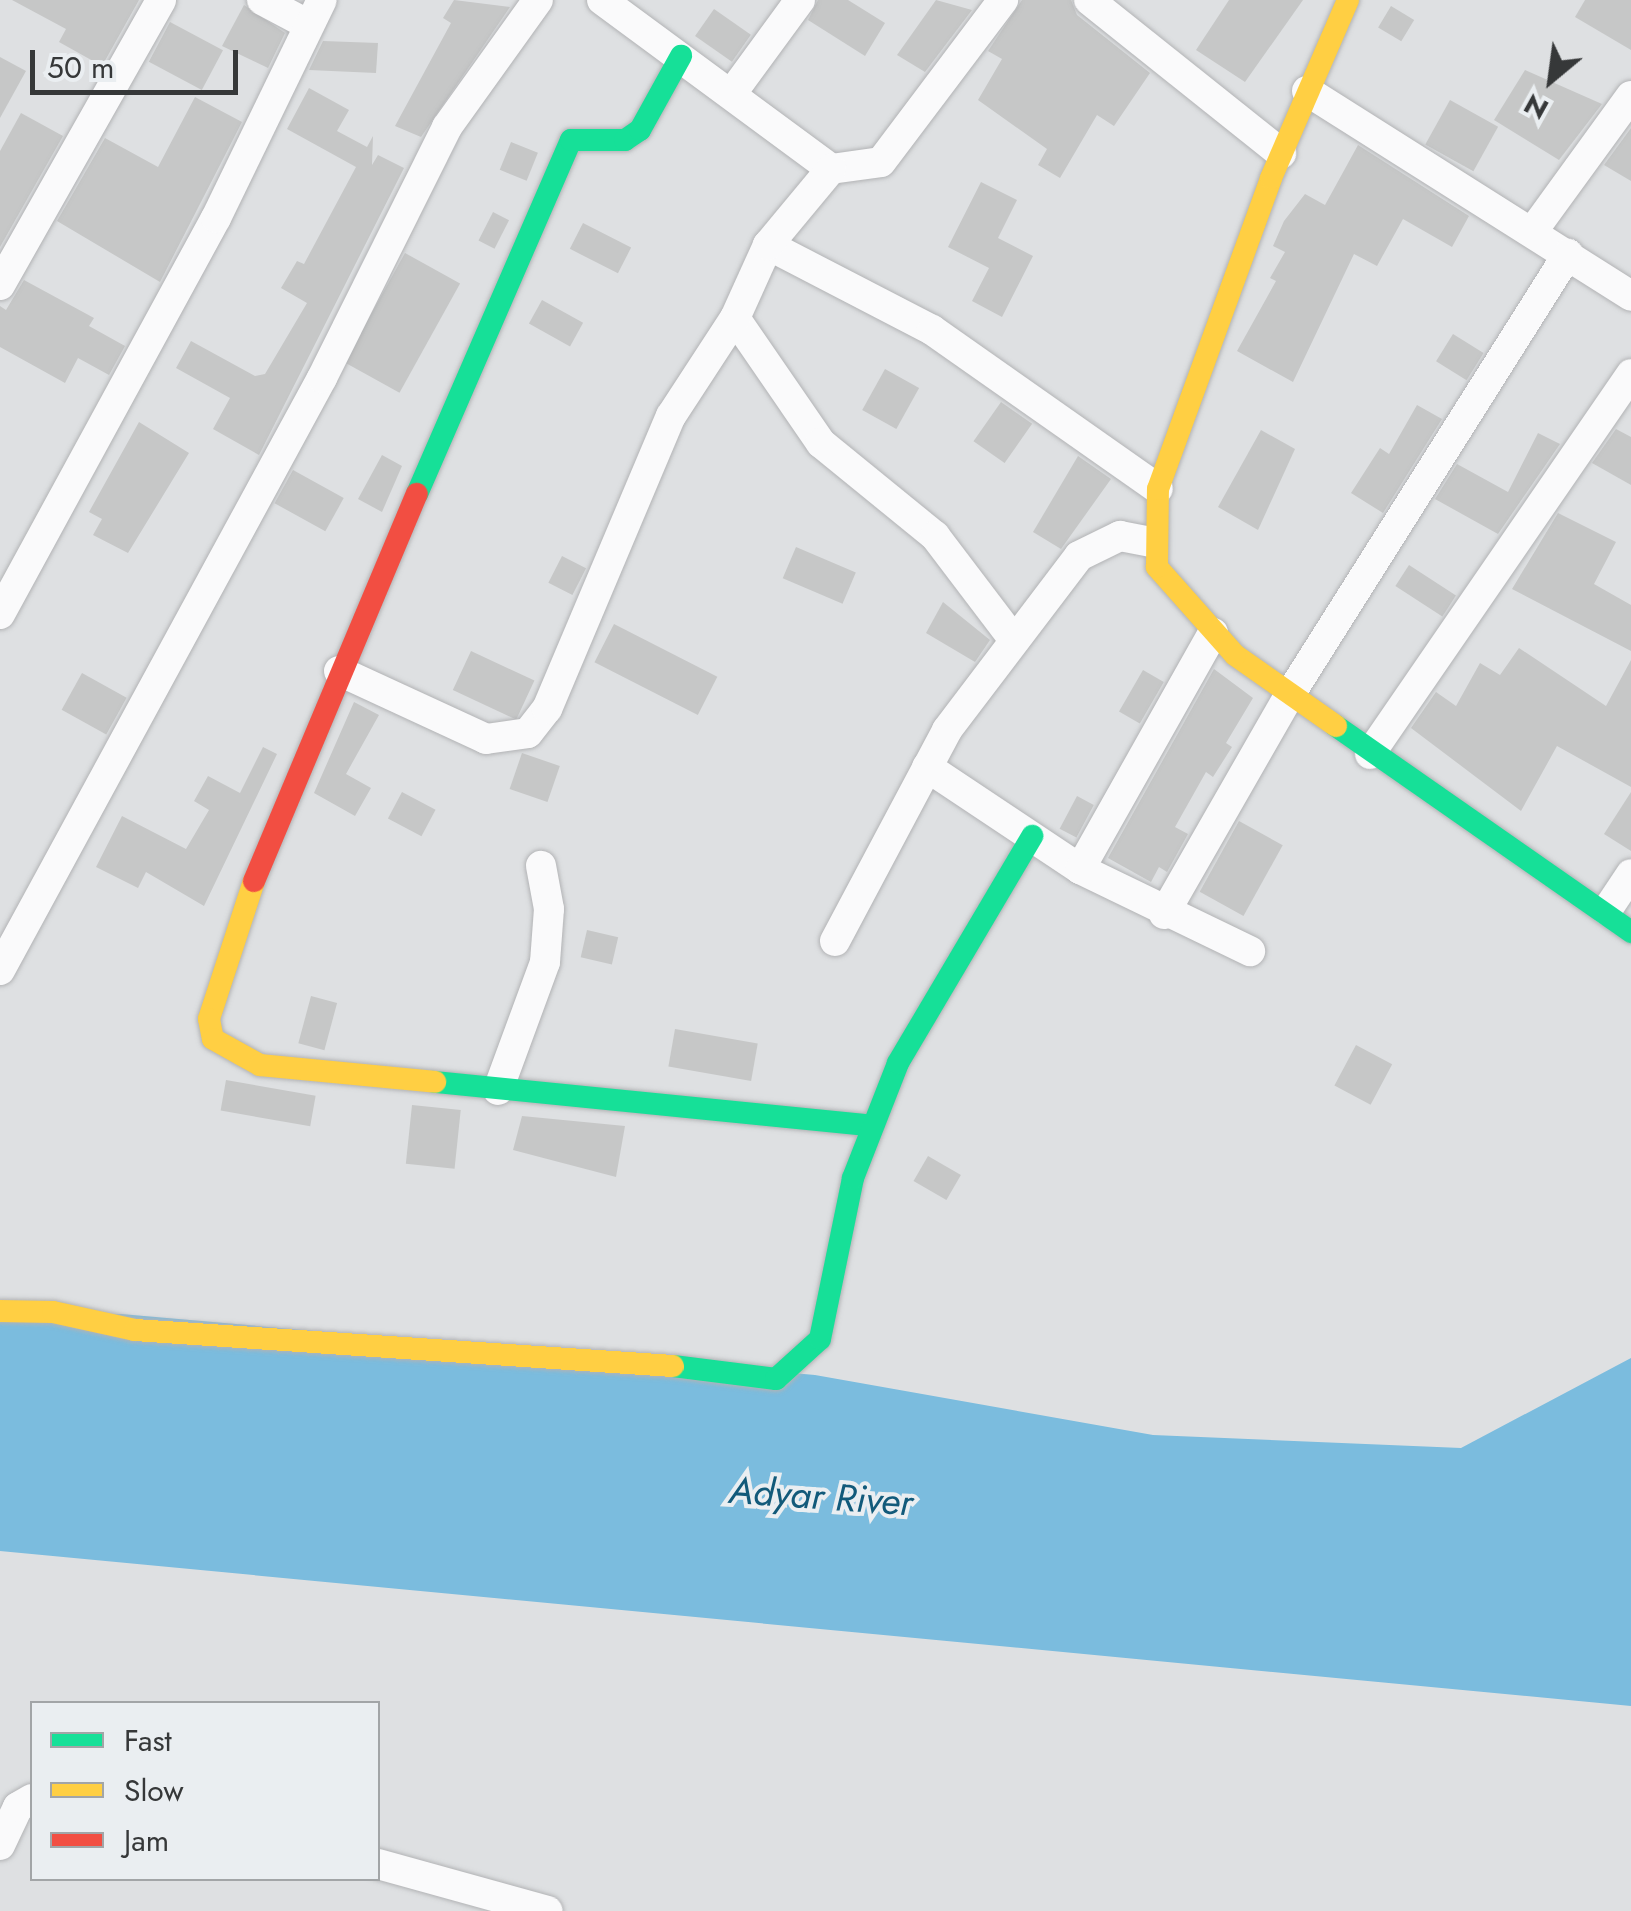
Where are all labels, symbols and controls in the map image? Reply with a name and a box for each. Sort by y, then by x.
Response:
scale bar [35,30,242,92]
north arrow [1501,30,1601,130]
text: 50 m [47,46,114,89]
text: N [1517,83,1556,130]
water label: Adyar River [728,1467,914,1525]
legend [30,1701,380,1881]
text: Fast [124,1719,172,1762]
text: Slow [124,1769,184,1812]
text: Jam [124,1819,169,1862]

